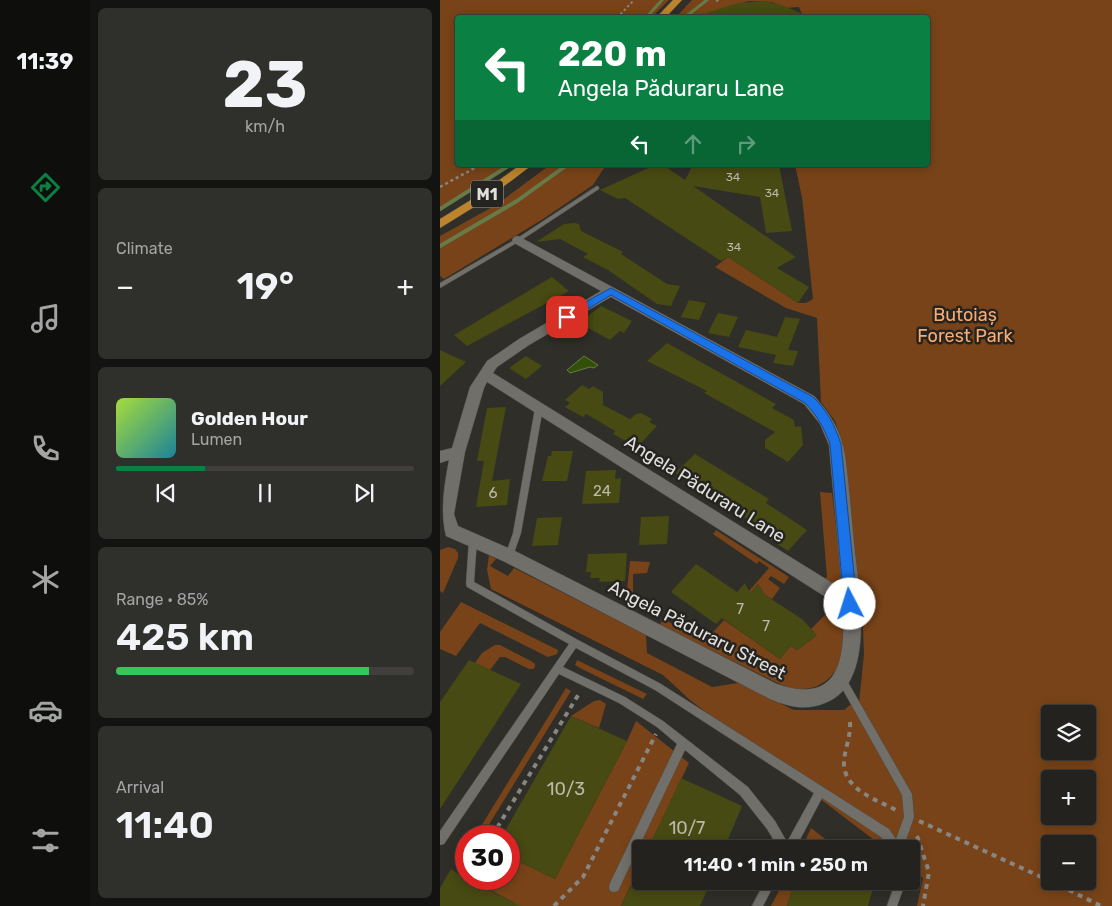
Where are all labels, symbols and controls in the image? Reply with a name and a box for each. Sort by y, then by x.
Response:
text: 220 m [558,33,667,75]
icon: left [475,35,540,100]
text: 23 [222,46,308,123]
text: 11:39 [17,48,73,75]
text: Angela Păduraru Lane [558,75,784,102]
text: km/h [245,117,285,136]
icon: left [626,130,654,158]
icon: ahead [679,130,707,158]
icon: right [732,130,760,158]
icon: directions [28,170,63,205]
house number: 34 [726,170,741,184]
road number: M1 [471,180,503,208]
house number: 34 [765,186,780,200]
text: Climate [116,239,173,258]
house number: 34 [727,240,742,254]
text: 19° [237,263,294,309]
text: − [116,270,134,303]
text: + [397,270,414,303]
pin [546,296,588,338]
icon: music [28,301,63,336]
icon: arrive [553,303,581,331]
park label: Butoiaș Forest Park [917,304,1013,347]
text: Golden Hour [191,407,308,430]
text: Lumen [191,430,242,449]
icon: phone [28,431,63,466]
street label: Angela Păduraru Lane [621,431,789,547]
icon: previous [152,479,180,507]
icon: pause [251,479,279,507]
icon: next [350,479,378,507]
house number: 24 [593,482,611,500]
house number: 6 [488,484,498,502]
icon: climate [28,562,63,597]
street label: Angela Păduraru Street [605,576,789,684]
position arrow [823,577,875,629]
text: Range · 85% [116,590,209,609]
house number: 7 [736,600,744,618]
text: 425 km [116,614,254,660]
house number: 7 [762,617,770,635]
icon: car [28,693,63,728]
map controls [1041,705,1096,890]
button: layers [1041,705,1096,760]
button: + [1041,770,1096,825]
text: Arrival [116,778,164,797]
house number: 10/3 [547,778,585,800]
text: 11:40 [116,802,214,848]
house number: 10/7 [669,817,705,839]
icon: filters [28,823,63,858]
speed limit sign: 30 [455,825,520,890]
button: − [1041,835,1096,890]
text: 11:40 · 1 min · 250 m [684,853,868,876]

